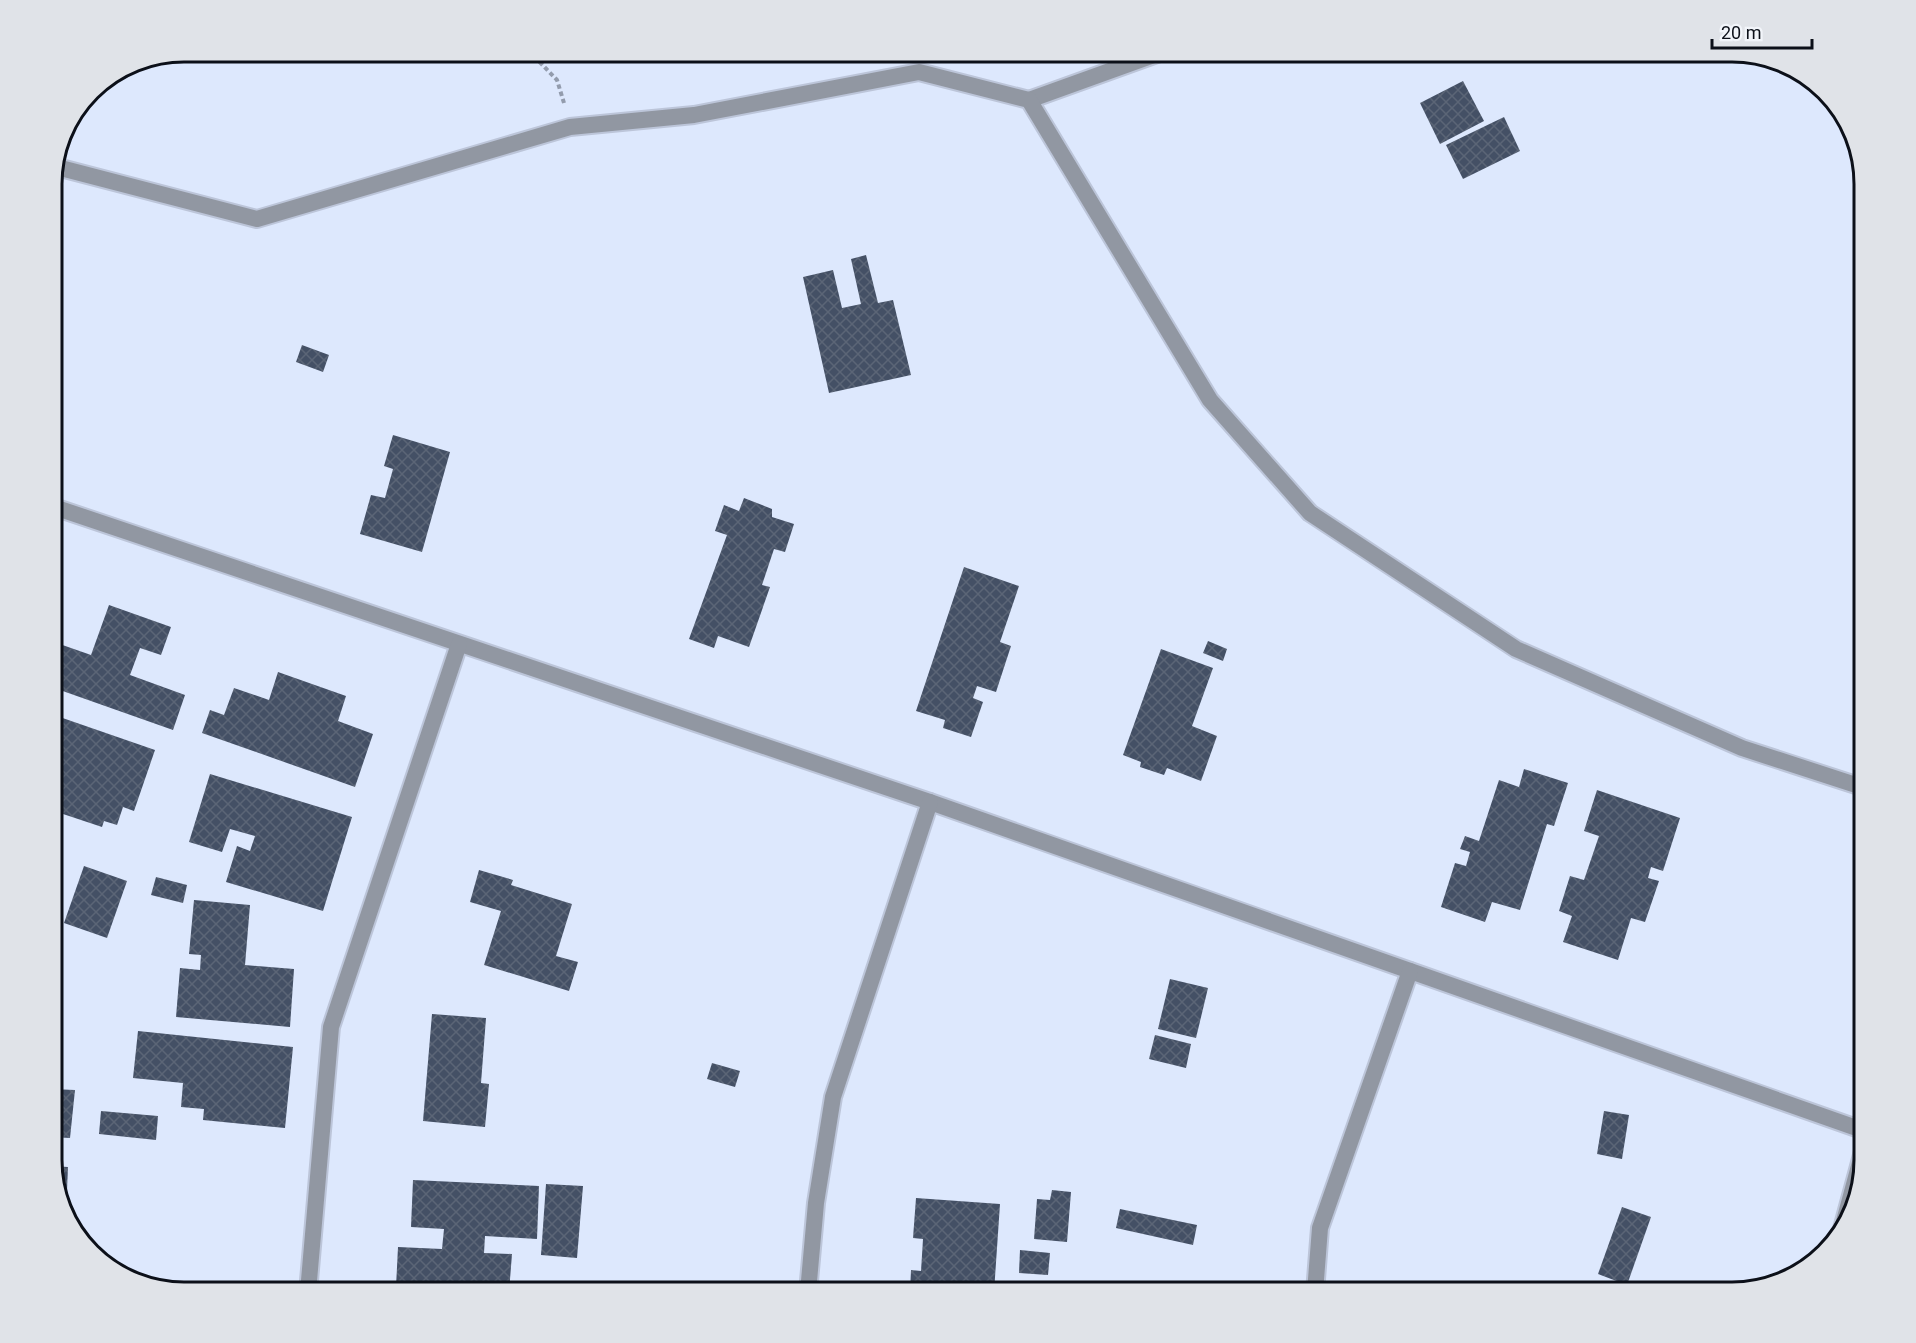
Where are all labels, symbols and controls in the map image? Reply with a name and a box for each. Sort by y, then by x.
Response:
scale bar [1712,12,1812,50]
text: 20 m [1721,22,1761,43]

